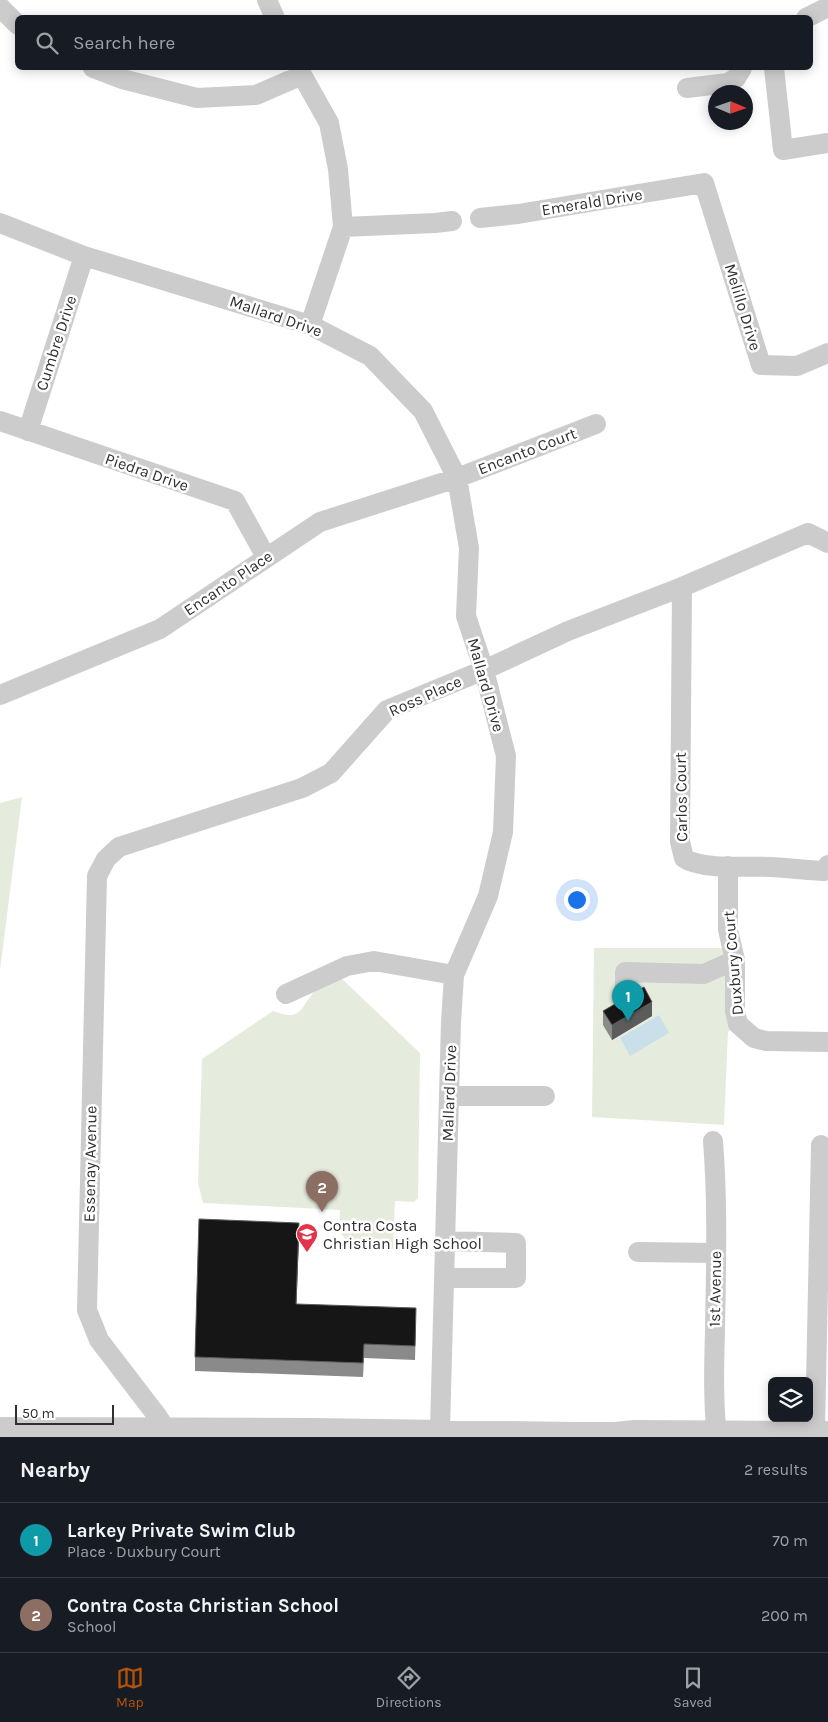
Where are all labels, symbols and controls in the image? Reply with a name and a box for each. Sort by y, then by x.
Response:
search box [15,15,813,70]
icon: search [33,29,61,57]
text: Search here [73,32,175,54]
north arrow [708,85,753,130]
street label: Emerald Drive [540,185,644,219]
street label: Melillo Drive [721,261,765,353]
street label: Mallard Drive [227,291,325,341]
street label: Cumbre Drive [32,293,80,393]
street label: Encanto Court [475,424,579,478]
street label: Piedra Drive [103,449,191,495]
street label: Encanto Place [180,546,276,620]
street label: Mallard Drive [464,636,508,734]
street label: Ross Place [386,672,464,720]
street label: Carlos Court [671,752,691,842]
your location [564,887,590,913]
street label: Duxbury Court [719,910,747,1016]
pin: 1 [612,980,644,1021]
street label: Mallard Drive [438,1044,460,1142]
street label: Essenay Avenue [79,1106,101,1222]
pin: 2 [306,1171,338,1212]
place label: Contra Costa Christian High School [323,1216,482,1253]
school or university icon: Contra Costa Christian High School [295,1222,319,1253]
street label: 1st Avenue [705,1251,725,1327]
map controls [768,1377,813,1422]
button: layers [768,1377,813,1422]
scale bar [15,1402,114,1425]
text: 50 m [22,1405,55,1422]
text: Nearby [20,1458,90,1482]
text: 2 results [744,1460,808,1479]
text: Larkey Private Swim Club [67,1520,296,1542]
text: 1 [33,1531,39,1550]
text: 70 m [772,1531,808,1550]
text: Place · Duxbury Court [67,1542,221,1561]
text: Contra Costa Christian School [67,1595,339,1617]
text: 2 [31,1606,41,1625]
text: 200 m [761,1606,808,1625]
text: School [67,1617,117,1636]
tab: Map [116,1664,144,1711]
tab: Directions [376,1664,442,1711]
tab: Saved [673,1664,712,1711]

